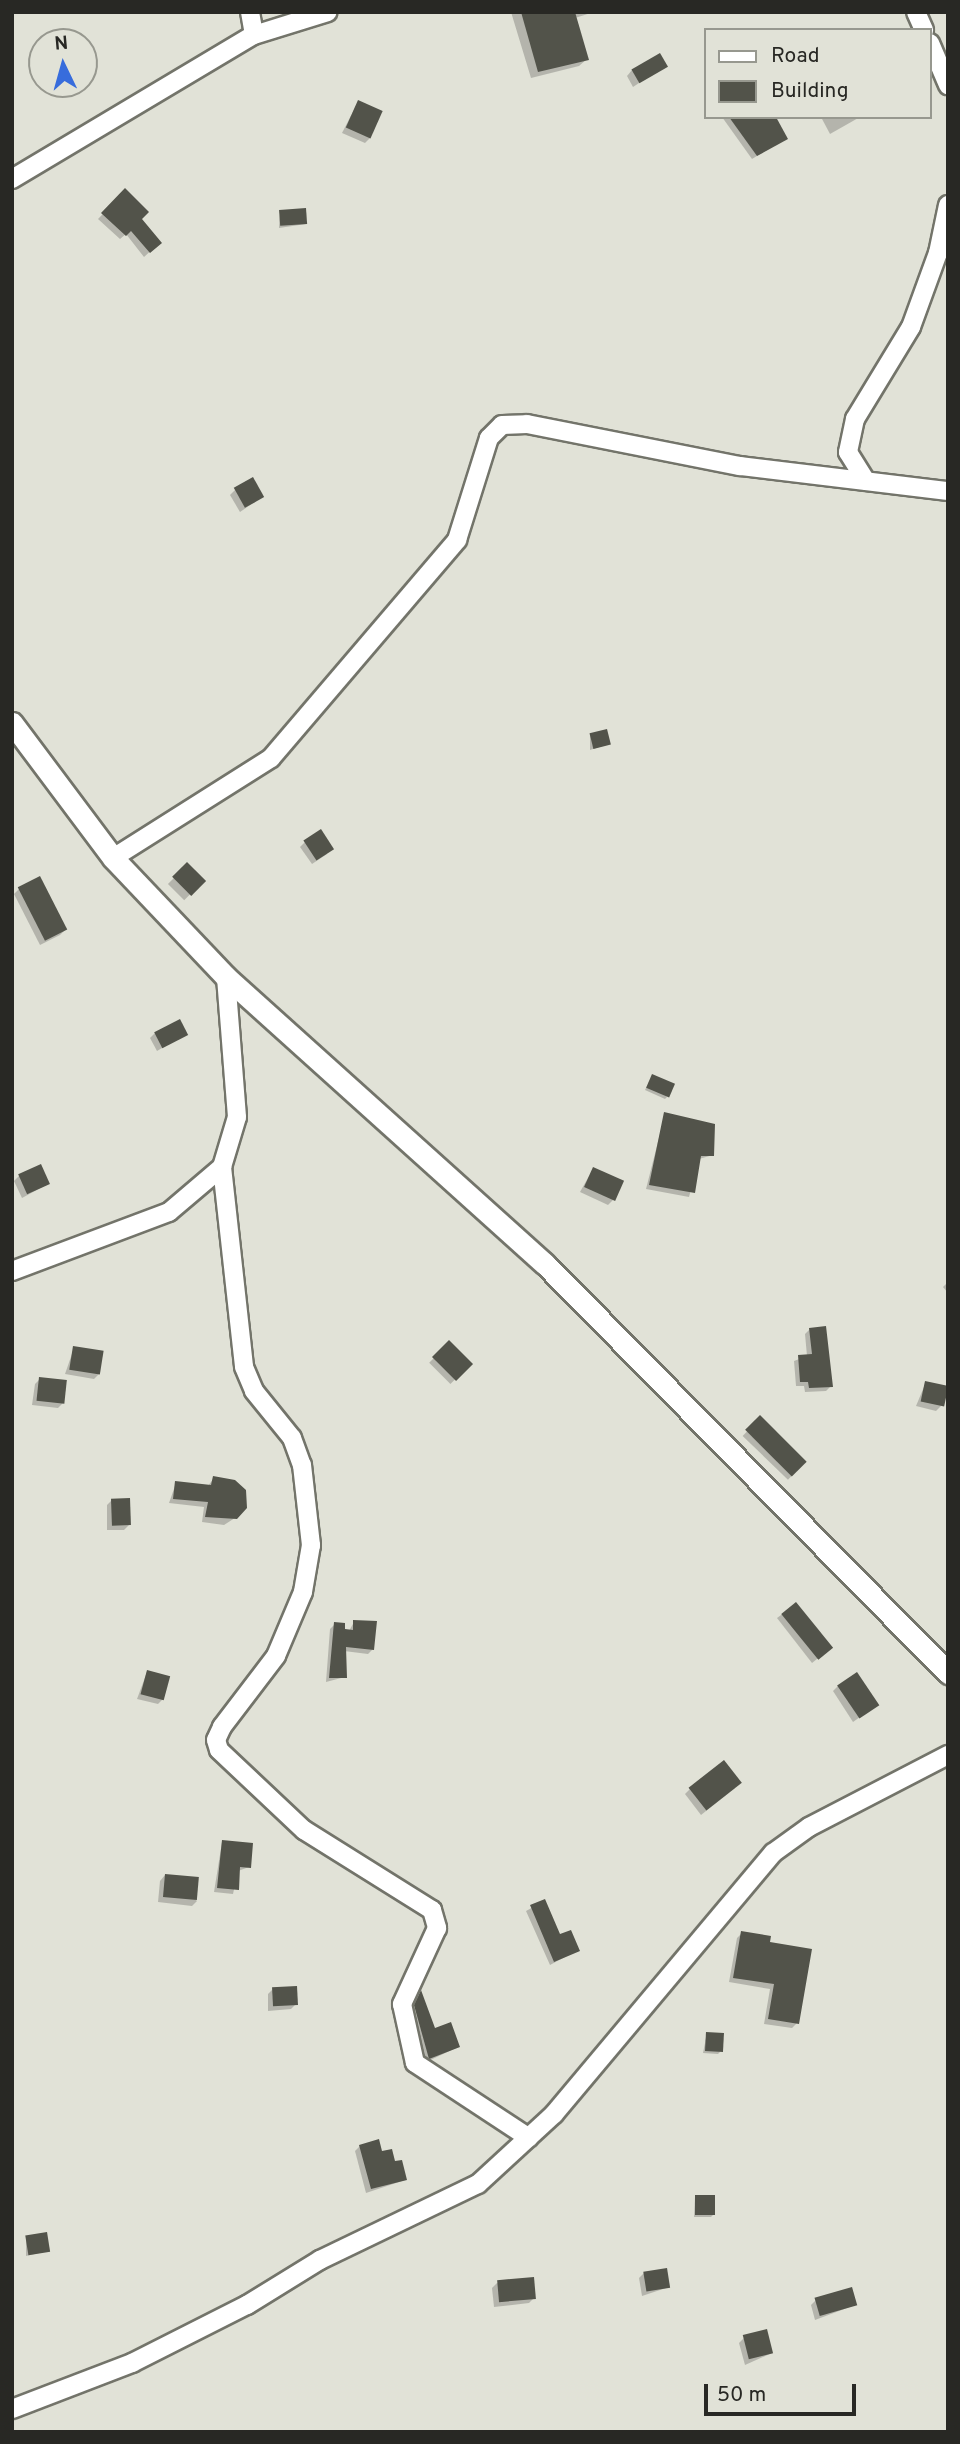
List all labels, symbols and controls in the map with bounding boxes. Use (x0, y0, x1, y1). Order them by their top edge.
north arrow (28, 28, 98, 98)
legend (704, 28, 932, 119)
text: N (53, 32, 69, 57)
text: Road (771, 43, 820, 70)
text: Building (771, 78, 849, 105)
scale bar (708, 2370, 860, 2414)
text: 50 m (717, 2382, 766, 2409)

